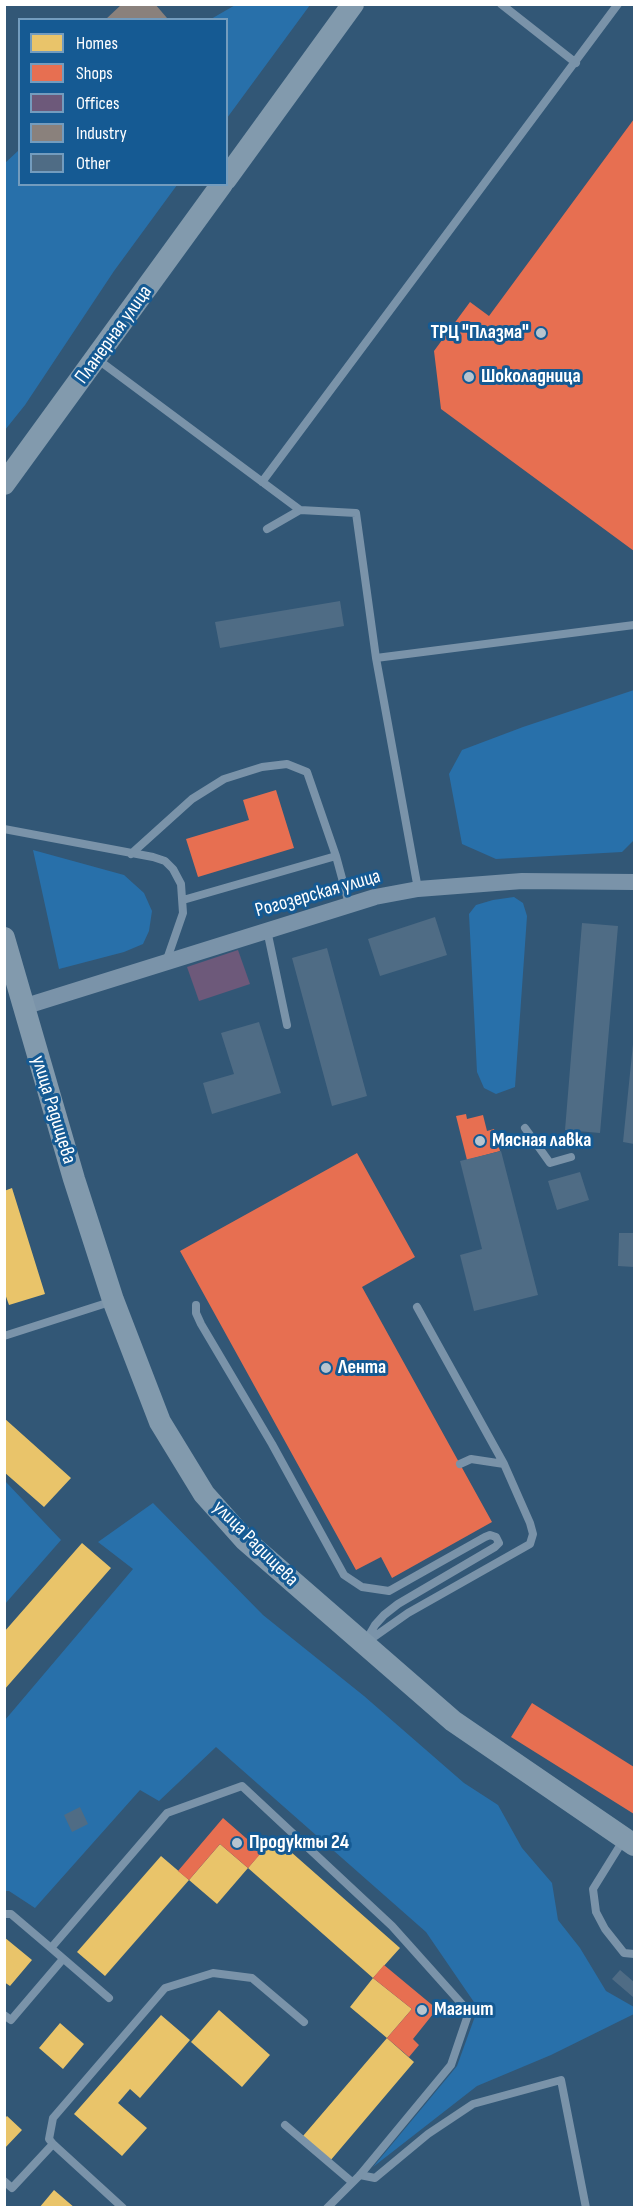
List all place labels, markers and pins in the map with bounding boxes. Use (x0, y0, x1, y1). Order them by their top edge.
place label: ТРЦ "Плазма" (430, 321, 529, 345)
marker: ТРЦ "Плазма" (534, 326, 548, 340)
place label: Шоколадница (481, 365, 581, 389)
marker: Шоколадница (462, 370, 476, 384)
place label: Мясная лавка (492, 1129, 591, 1153)
marker: Мясная лавка (473, 1134, 487, 1148)
place label: Лента (338, 1356, 386, 1380)
marker: Лента (319, 1361, 333, 1375)
place label: Продукты 24 (249, 1831, 349, 1855)
marker: Продукты 24 (230, 1836, 244, 1850)
place label: Магнит (434, 1998, 493, 2022)
marker: Магнит (415, 2003, 429, 2017)

